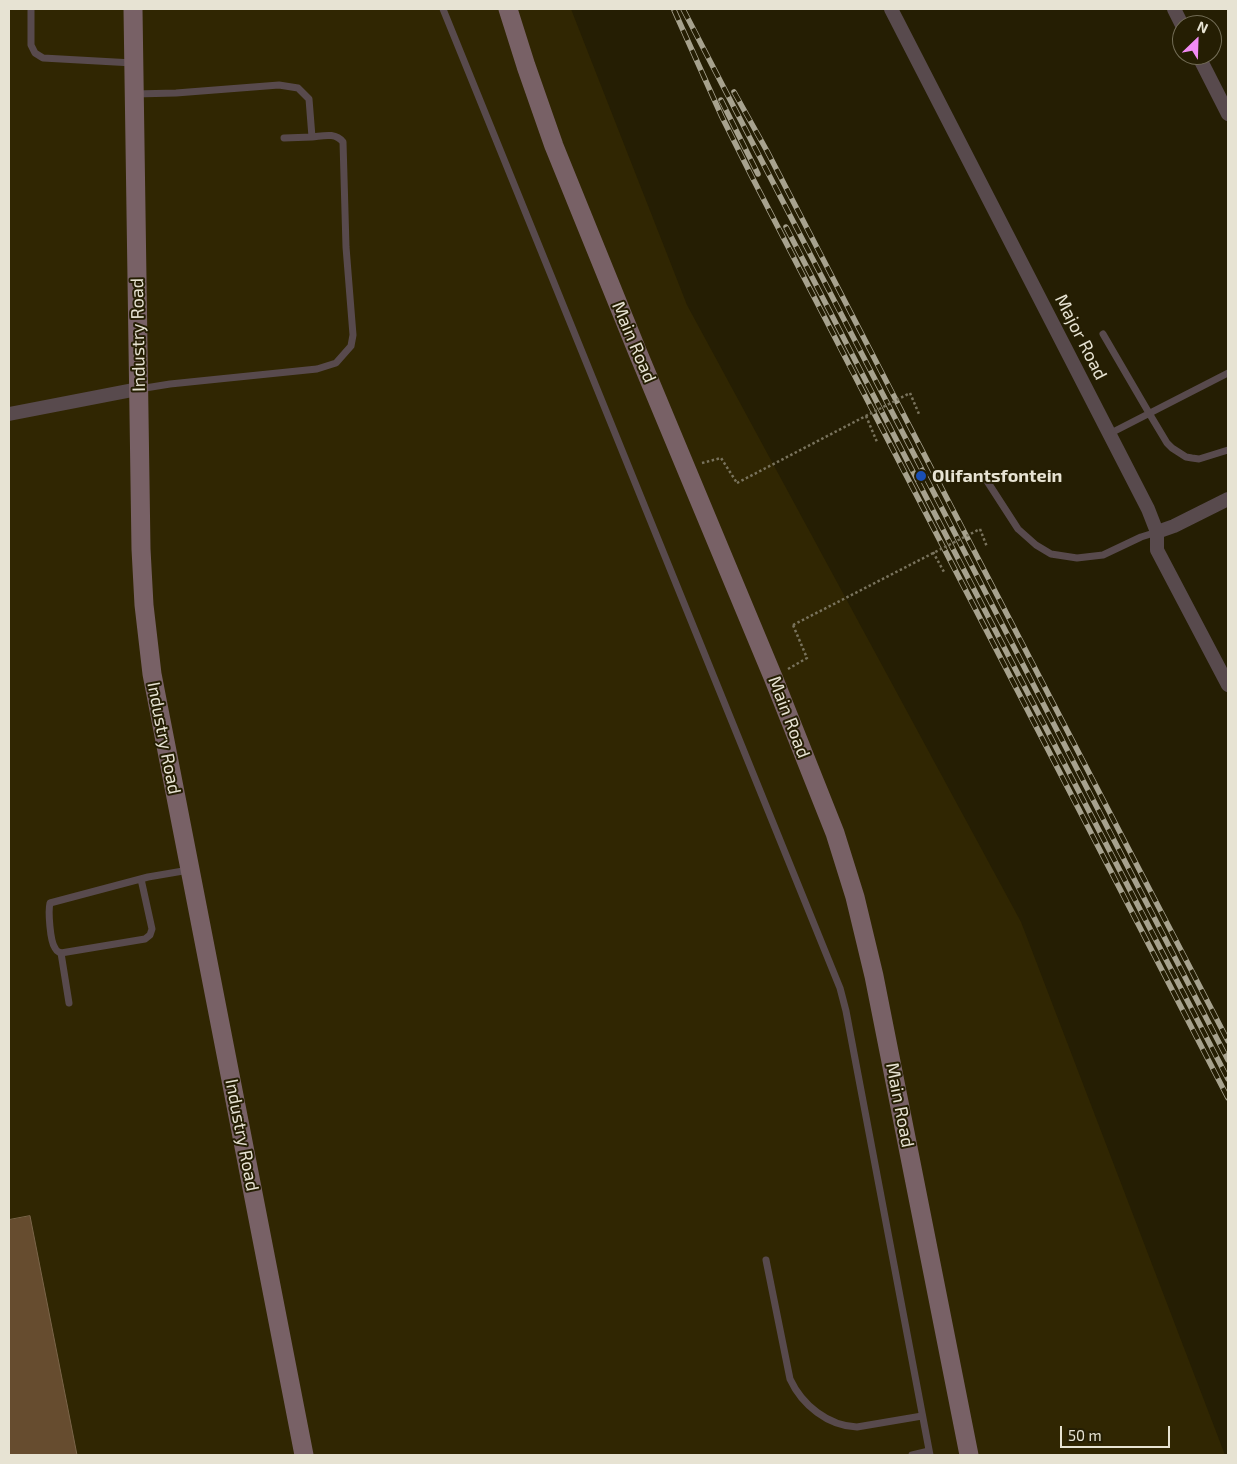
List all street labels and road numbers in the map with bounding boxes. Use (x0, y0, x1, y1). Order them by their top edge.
street label: Industry Road (126, 278, 150, 392)
street label: Major Road (1050, 291, 1112, 383)
street label: Main Road (607, 298, 661, 386)
street label: Main Road (763, 673, 815, 761)
street label: Industry Road (143, 680, 185, 796)
street label: Main Road (881, 1061, 919, 1149)
street label: Industry Road (221, 1077, 263, 1193)

